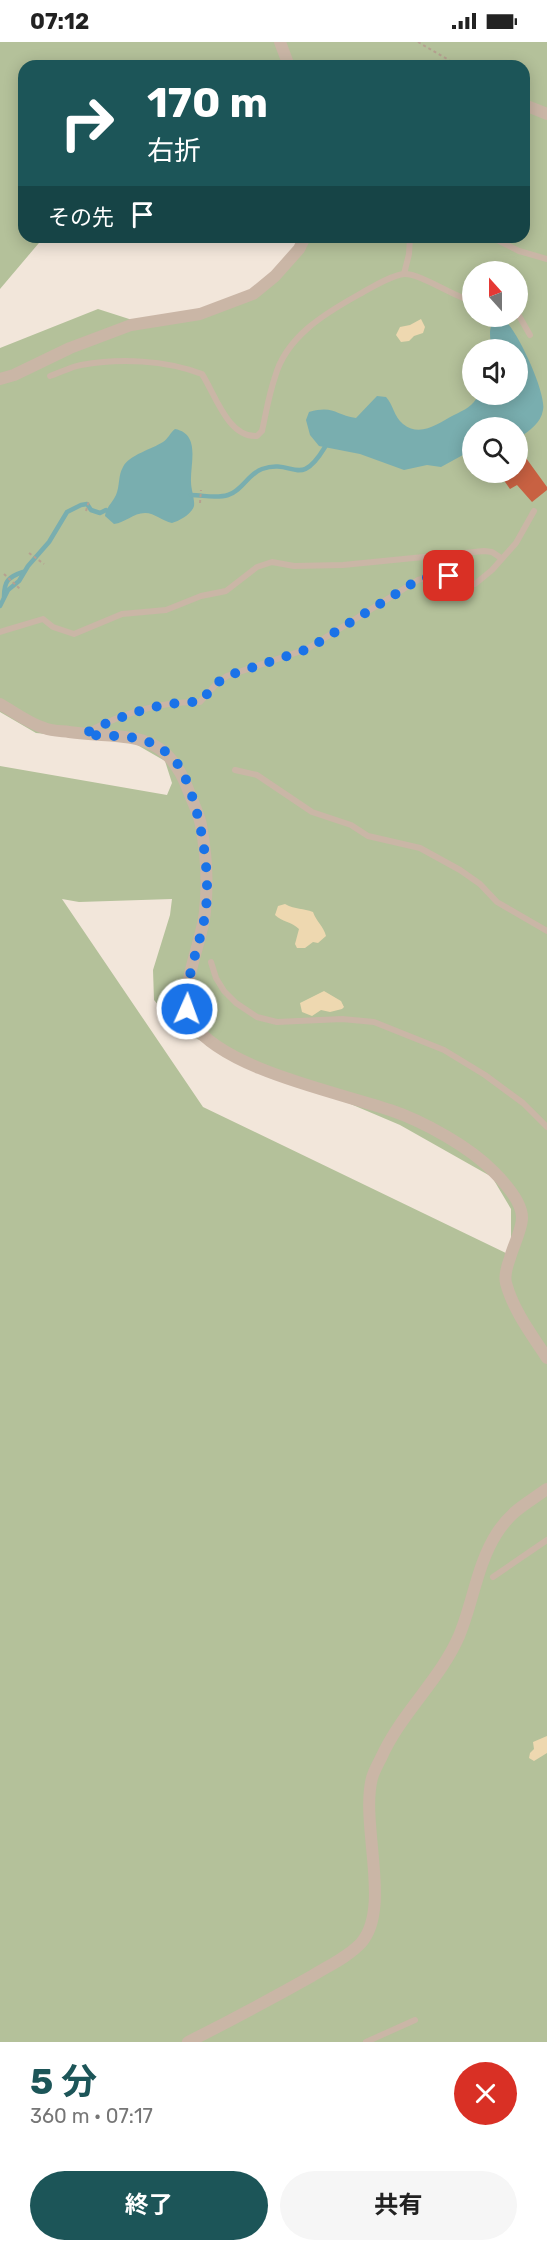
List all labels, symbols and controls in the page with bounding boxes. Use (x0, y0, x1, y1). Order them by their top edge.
text: 07:12 (30, 8, 89, 35)
text: 170 m (147, 78, 268, 128)
icon: right (48, 84, 126, 162)
text: 右折 (147, 135, 201, 167)
icon: arrive (126, 198, 159, 231)
text: その先 (48, 204, 114, 231)
north arrow (462, 261, 528, 327)
map controls (462, 261, 528, 483)
button: sound (462, 339, 528, 405)
button: search (462, 417, 528, 483)
pin (423, 550, 474, 601)
icon: arrive (432, 559, 465, 592)
position arrow (155, 977, 219, 1041)
text: 5 分 (30, 2060, 97, 2103)
button: close (454, 2062, 517, 2125)
text: 360 m · 07:17 (30, 2104, 153, 2128)
button: 終了 (30, 2171, 268, 2240)
button: 共有 (280, 2171, 517, 2240)

